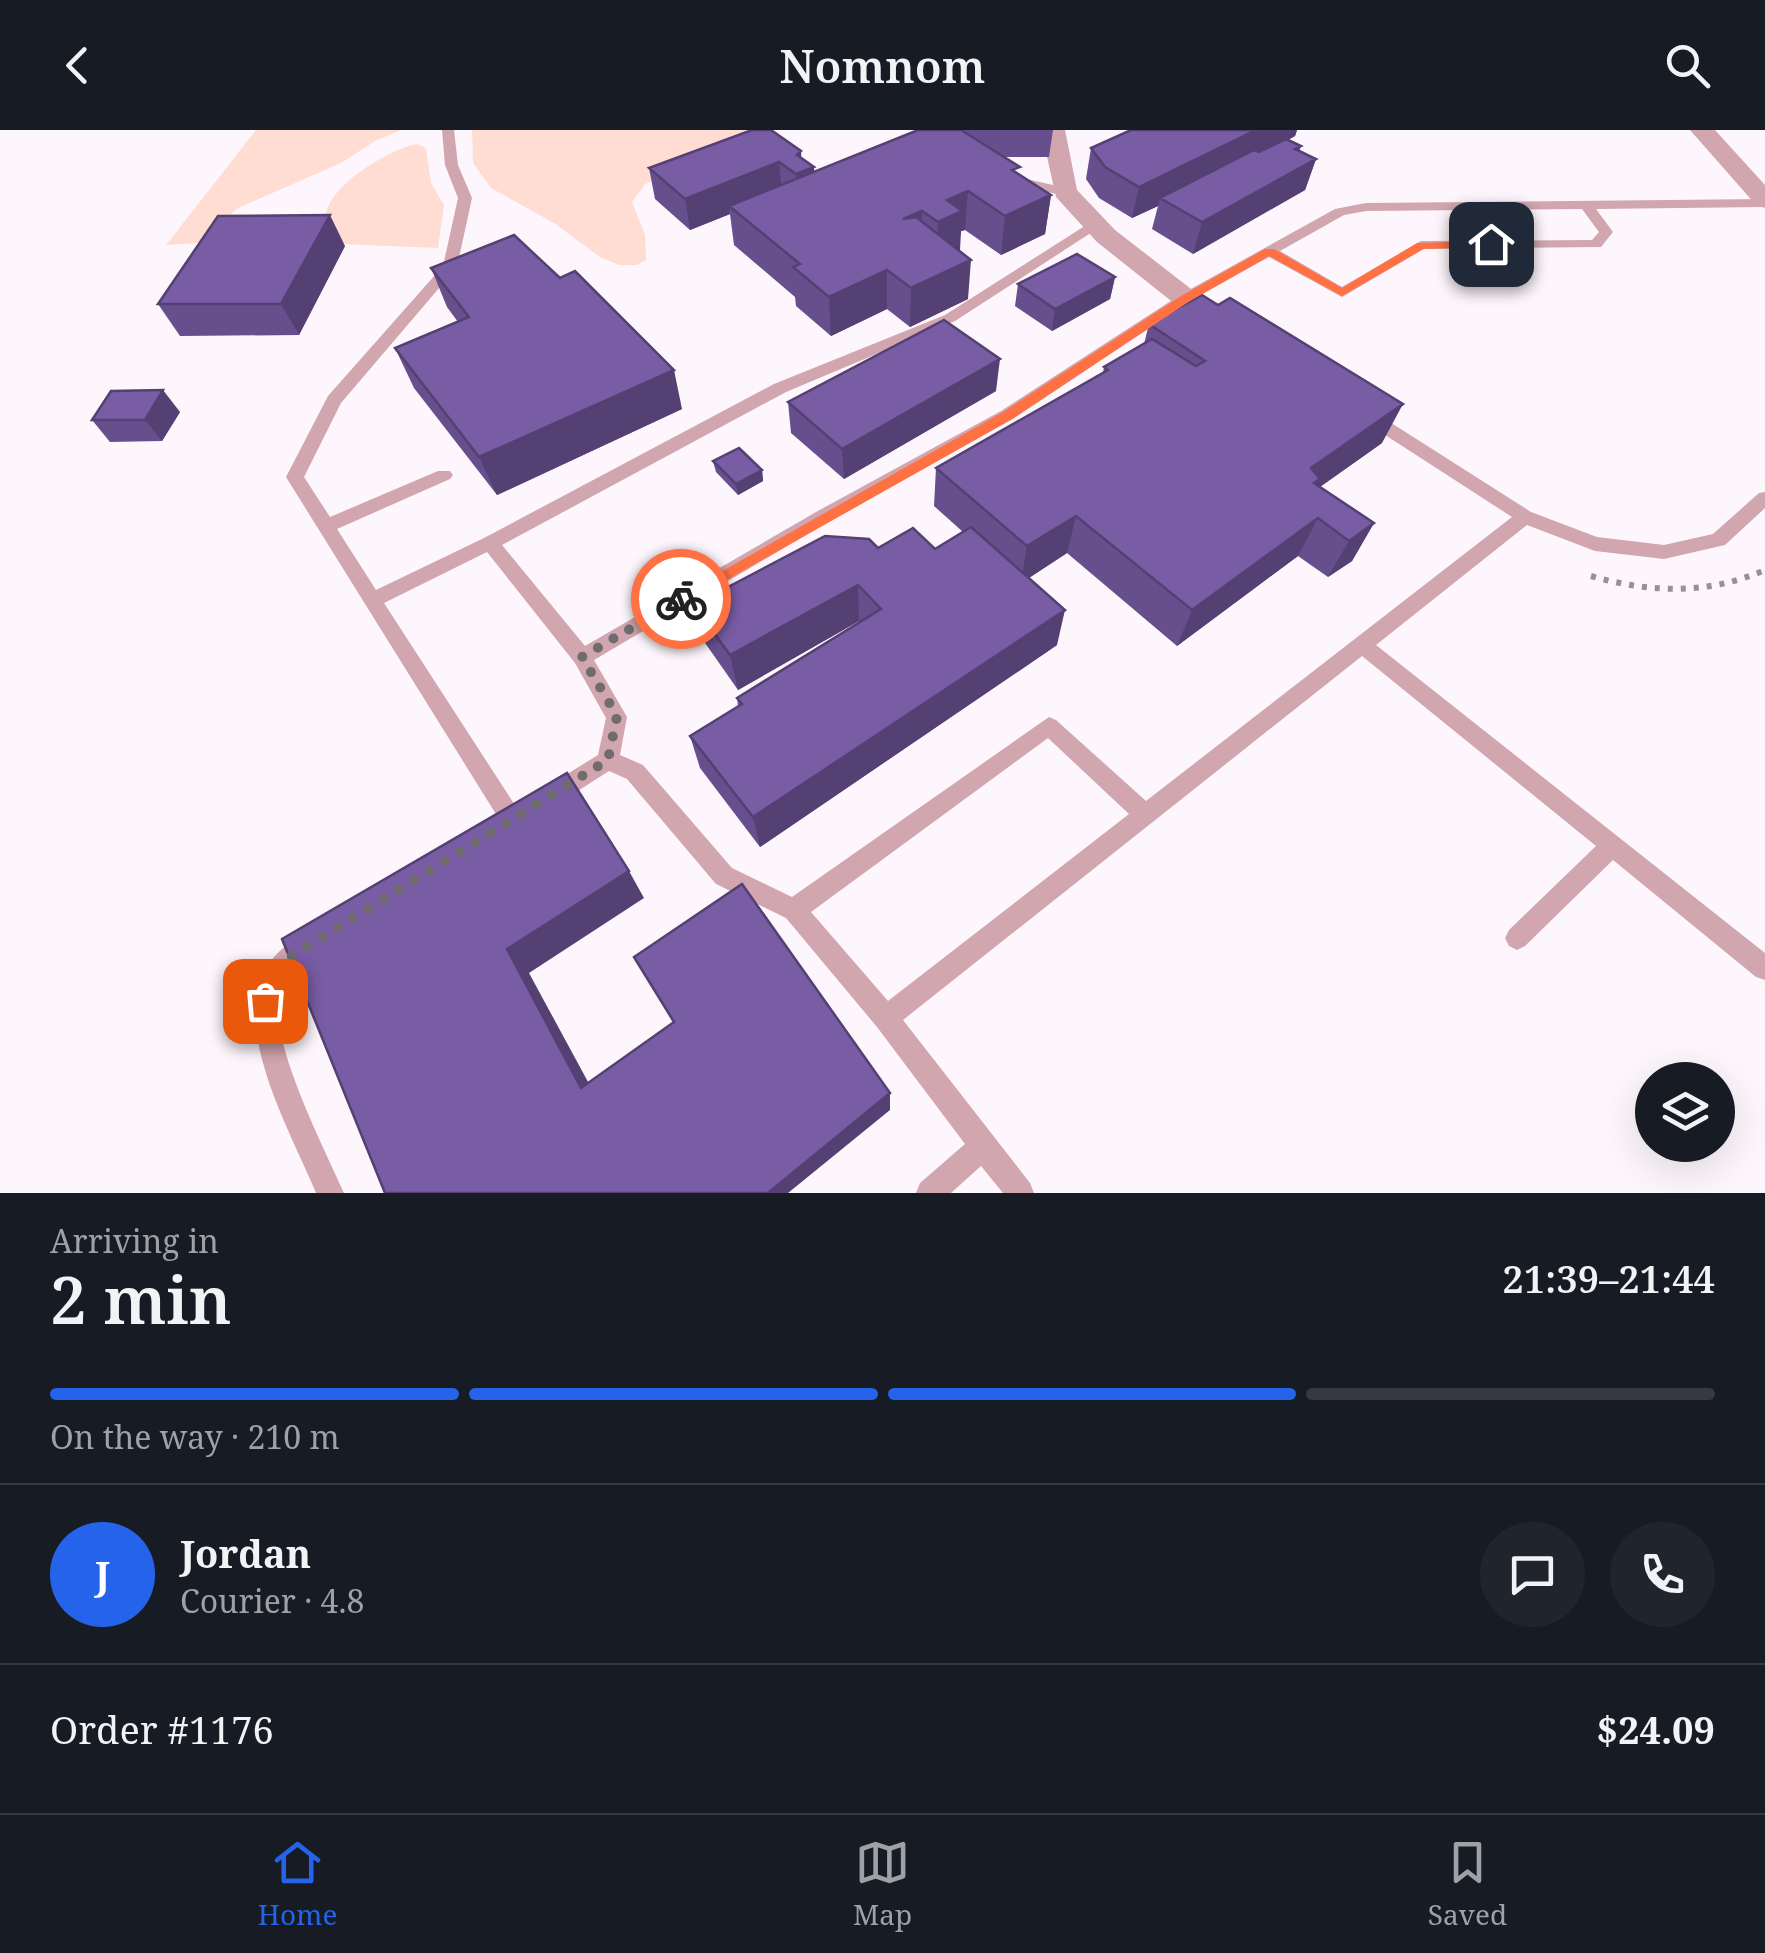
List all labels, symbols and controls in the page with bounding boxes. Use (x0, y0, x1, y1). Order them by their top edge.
text: Nomnom (779, 35, 986, 96)
icon: back (50, 38, 105, 93)
icon: search (1660, 38, 1715, 93)
pin (1449, 202, 1534, 287)
icon: home (1464, 217, 1519, 272)
courier (631, 549, 731, 649)
icon: bike (654, 572, 709, 627)
pin (223, 959, 308, 1044)
icon: bag (238, 974, 293, 1029)
map controls (1635, 1062, 1735, 1162)
button: layers (1635, 1062, 1735, 1162)
text: Arriving in (50, 1219, 219, 1262)
text: 21:39–21:44 (1502, 1252, 1715, 1304)
text: 2 min (50, 1255, 232, 1343)
text: On the way · 210 m (50, 1415, 340, 1458)
button: chat (1480, 1522, 1585, 1627)
button: phone (1610, 1522, 1715, 1627)
text: Jordan (180, 1527, 311, 1579)
text: J (95, 1548, 110, 1600)
text: Courier · 4.8 (180, 1579, 364, 1622)
text: Order #1176 (50, 1703, 274, 1755)
text: $24.09 (1596, 1703, 1715, 1755)
tab: Home (258, 1835, 338, 1933)
tab: Map (853, 1835, 912, 1933)
tab: Saved (1428, 1835, 1507, 1933)

